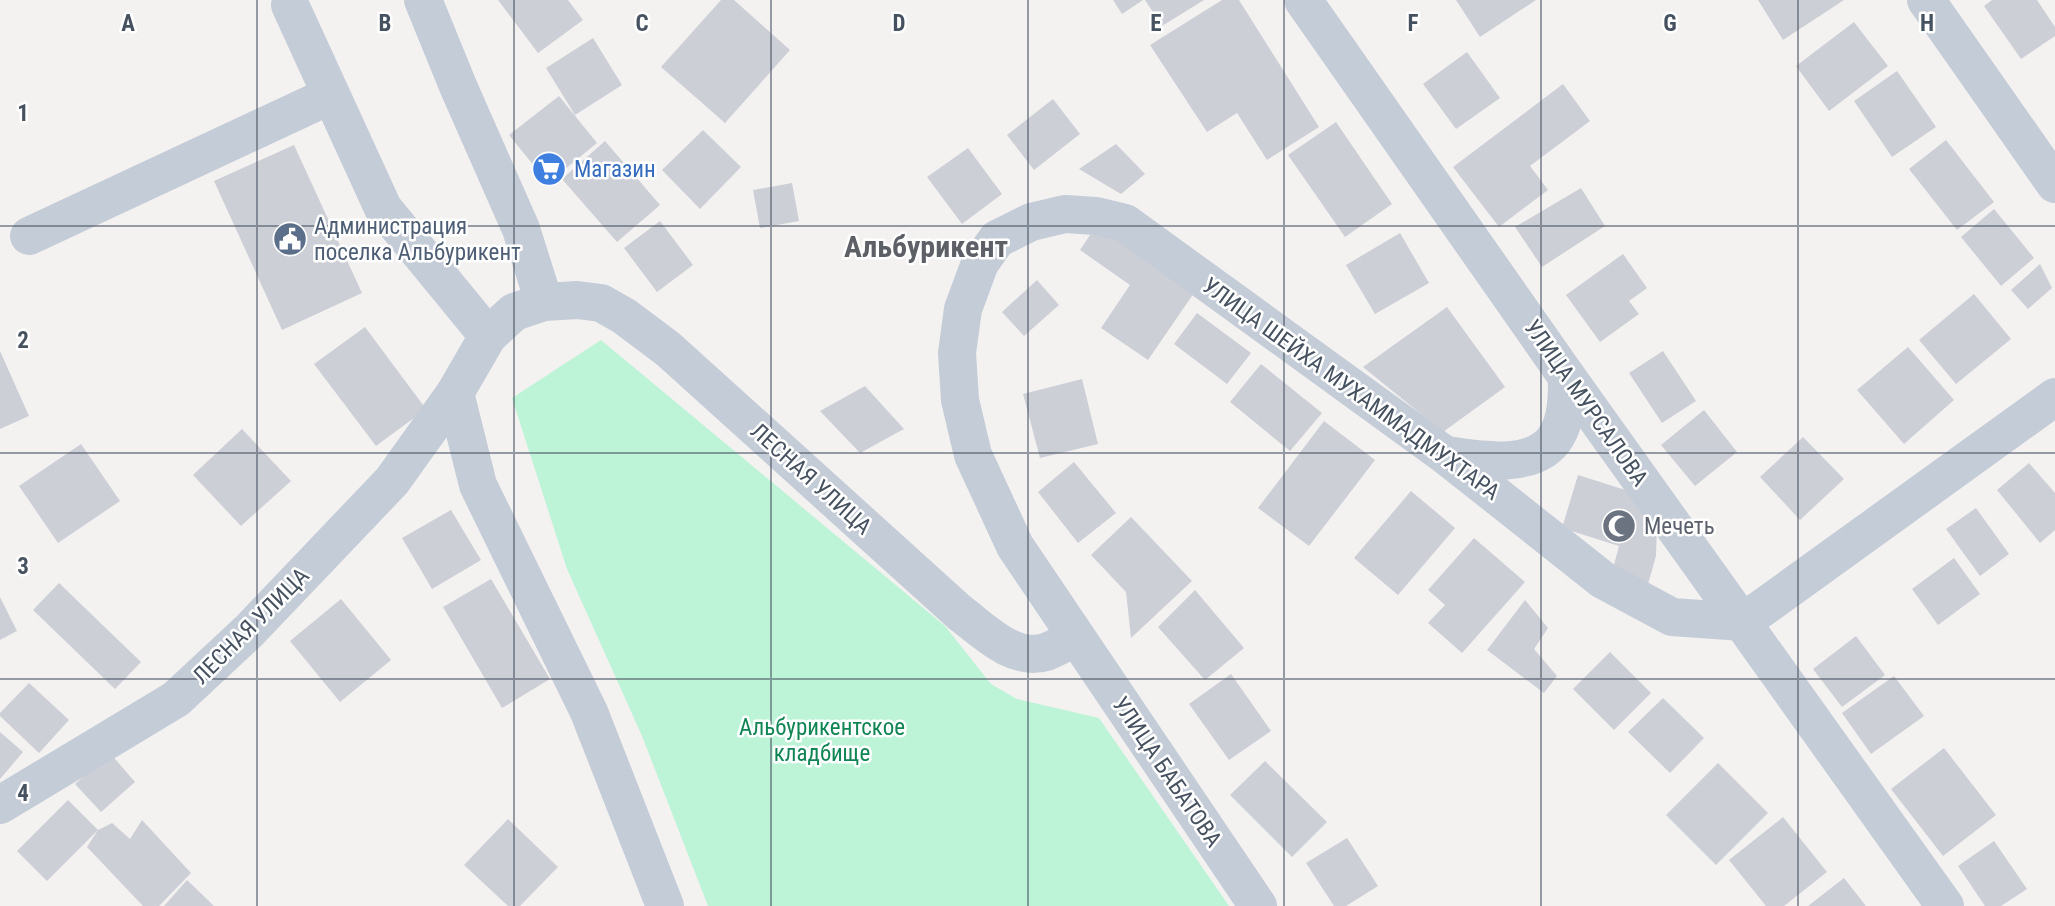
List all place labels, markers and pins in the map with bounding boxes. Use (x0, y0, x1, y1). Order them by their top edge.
supermarket icon: Магазин (530, 150, 568, 188)
place label: Магазин (574, 156, 656, 183)
place label: Администрация поселка Альбурикент (314, 213, 521, 266)
public building icon: Администрация поселка Альбурикент (271, 220, 309, 258)
mosque icon: Мечеть (1600, 507, 1638, 545)
place label: Мечеть (1644, 513, 1715, 540)

